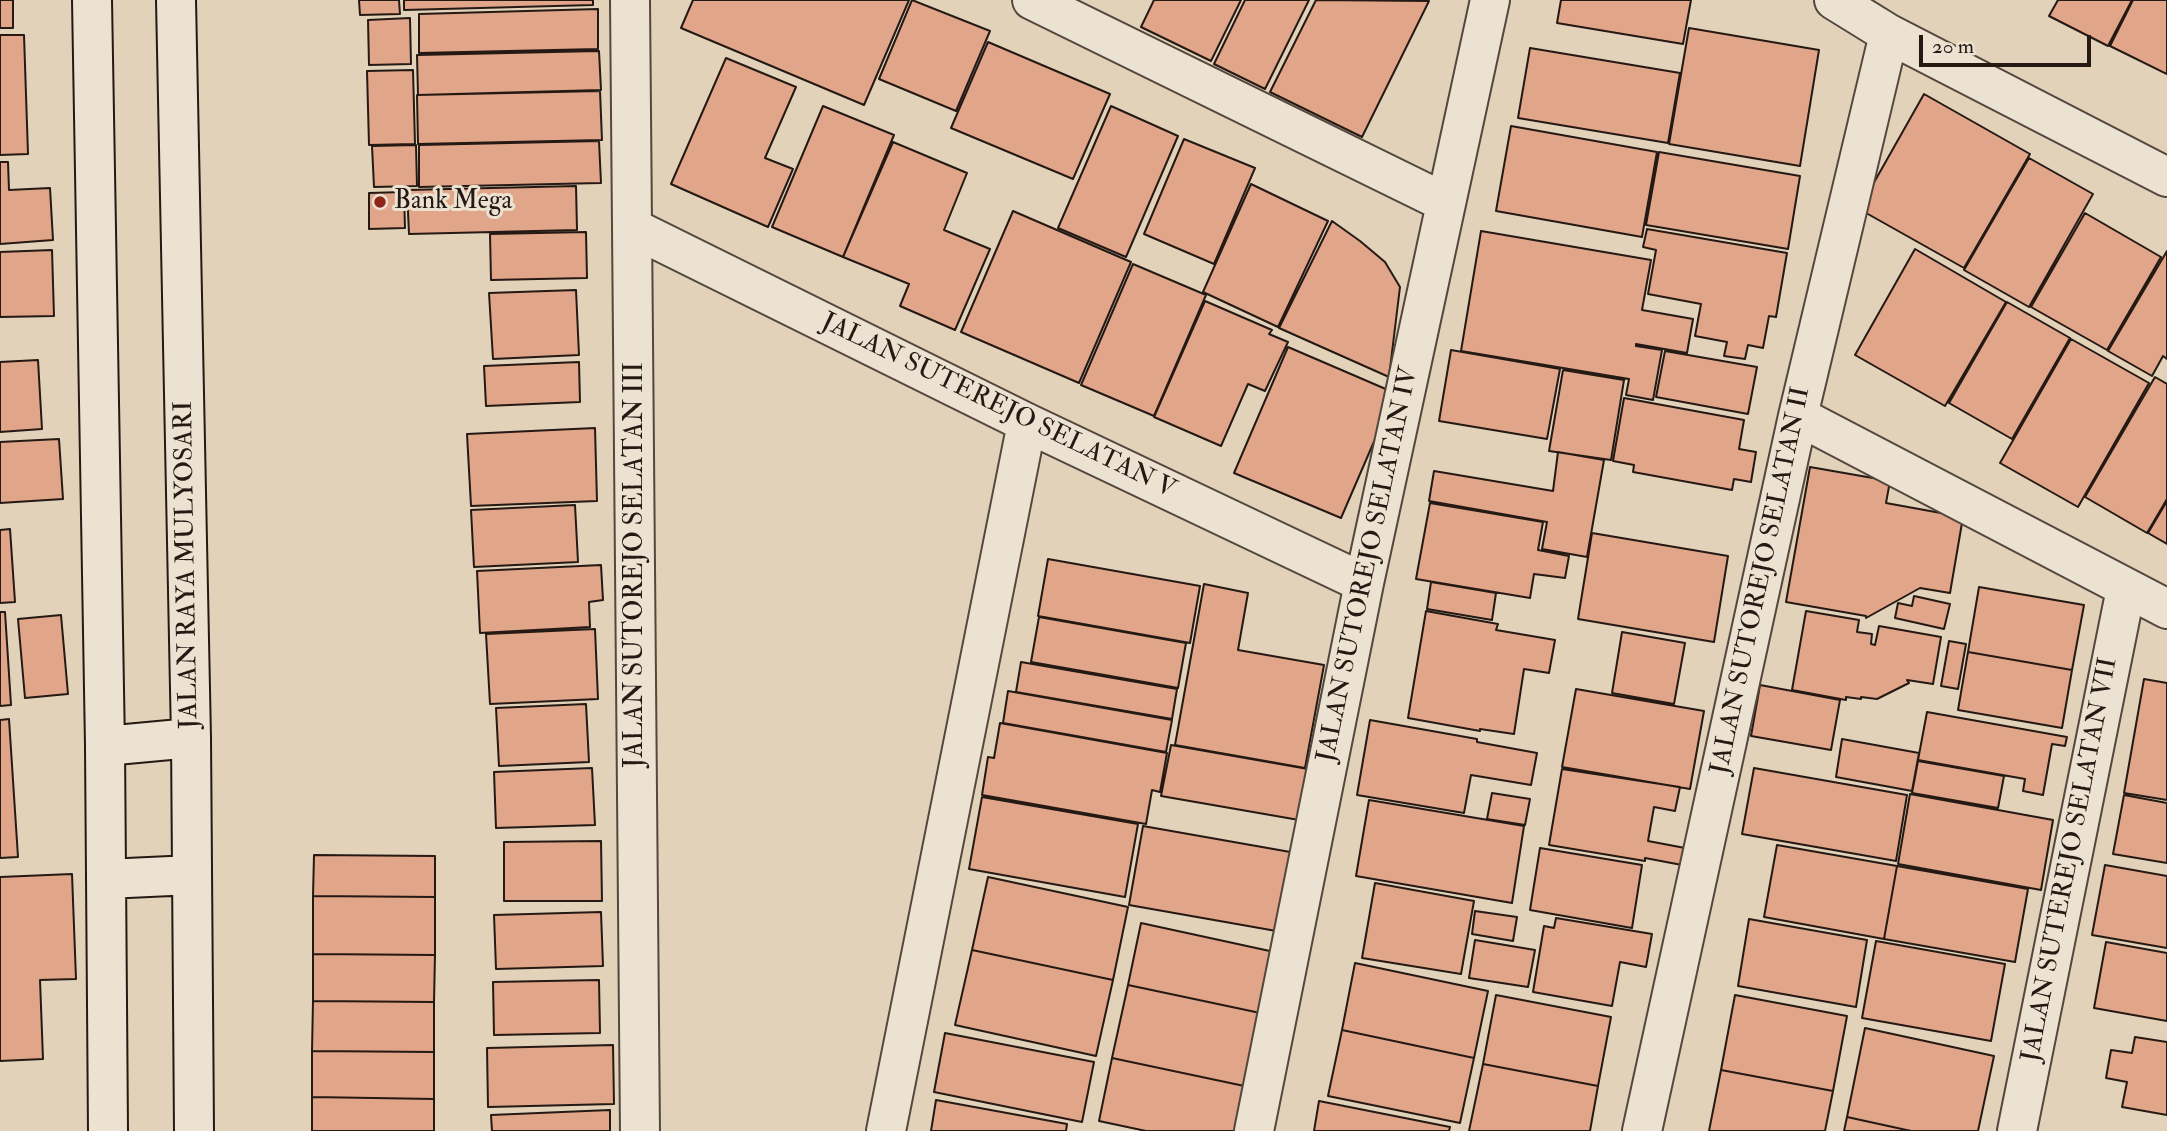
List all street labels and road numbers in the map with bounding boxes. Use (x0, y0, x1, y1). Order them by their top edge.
street label: JALAN SUTEREJO SELATAN V (816, 307, 1180, 507)
street label: JALAN SUTOREJO SELATAN III (620, 362, 652, 768)
street label: JALAN SUTOREJO SELATAN IV (1312, 365, 1426, 765)
street label: JALAN SUTOREJO SELATAN II (1706, 384, 1818, 778)
street label: JALAN RAYA MULYOSARI (170, 401, 206, 729)
street label: JALAN SUTEREJO SELATAN VII (2016, 655, 2126, 1065)

